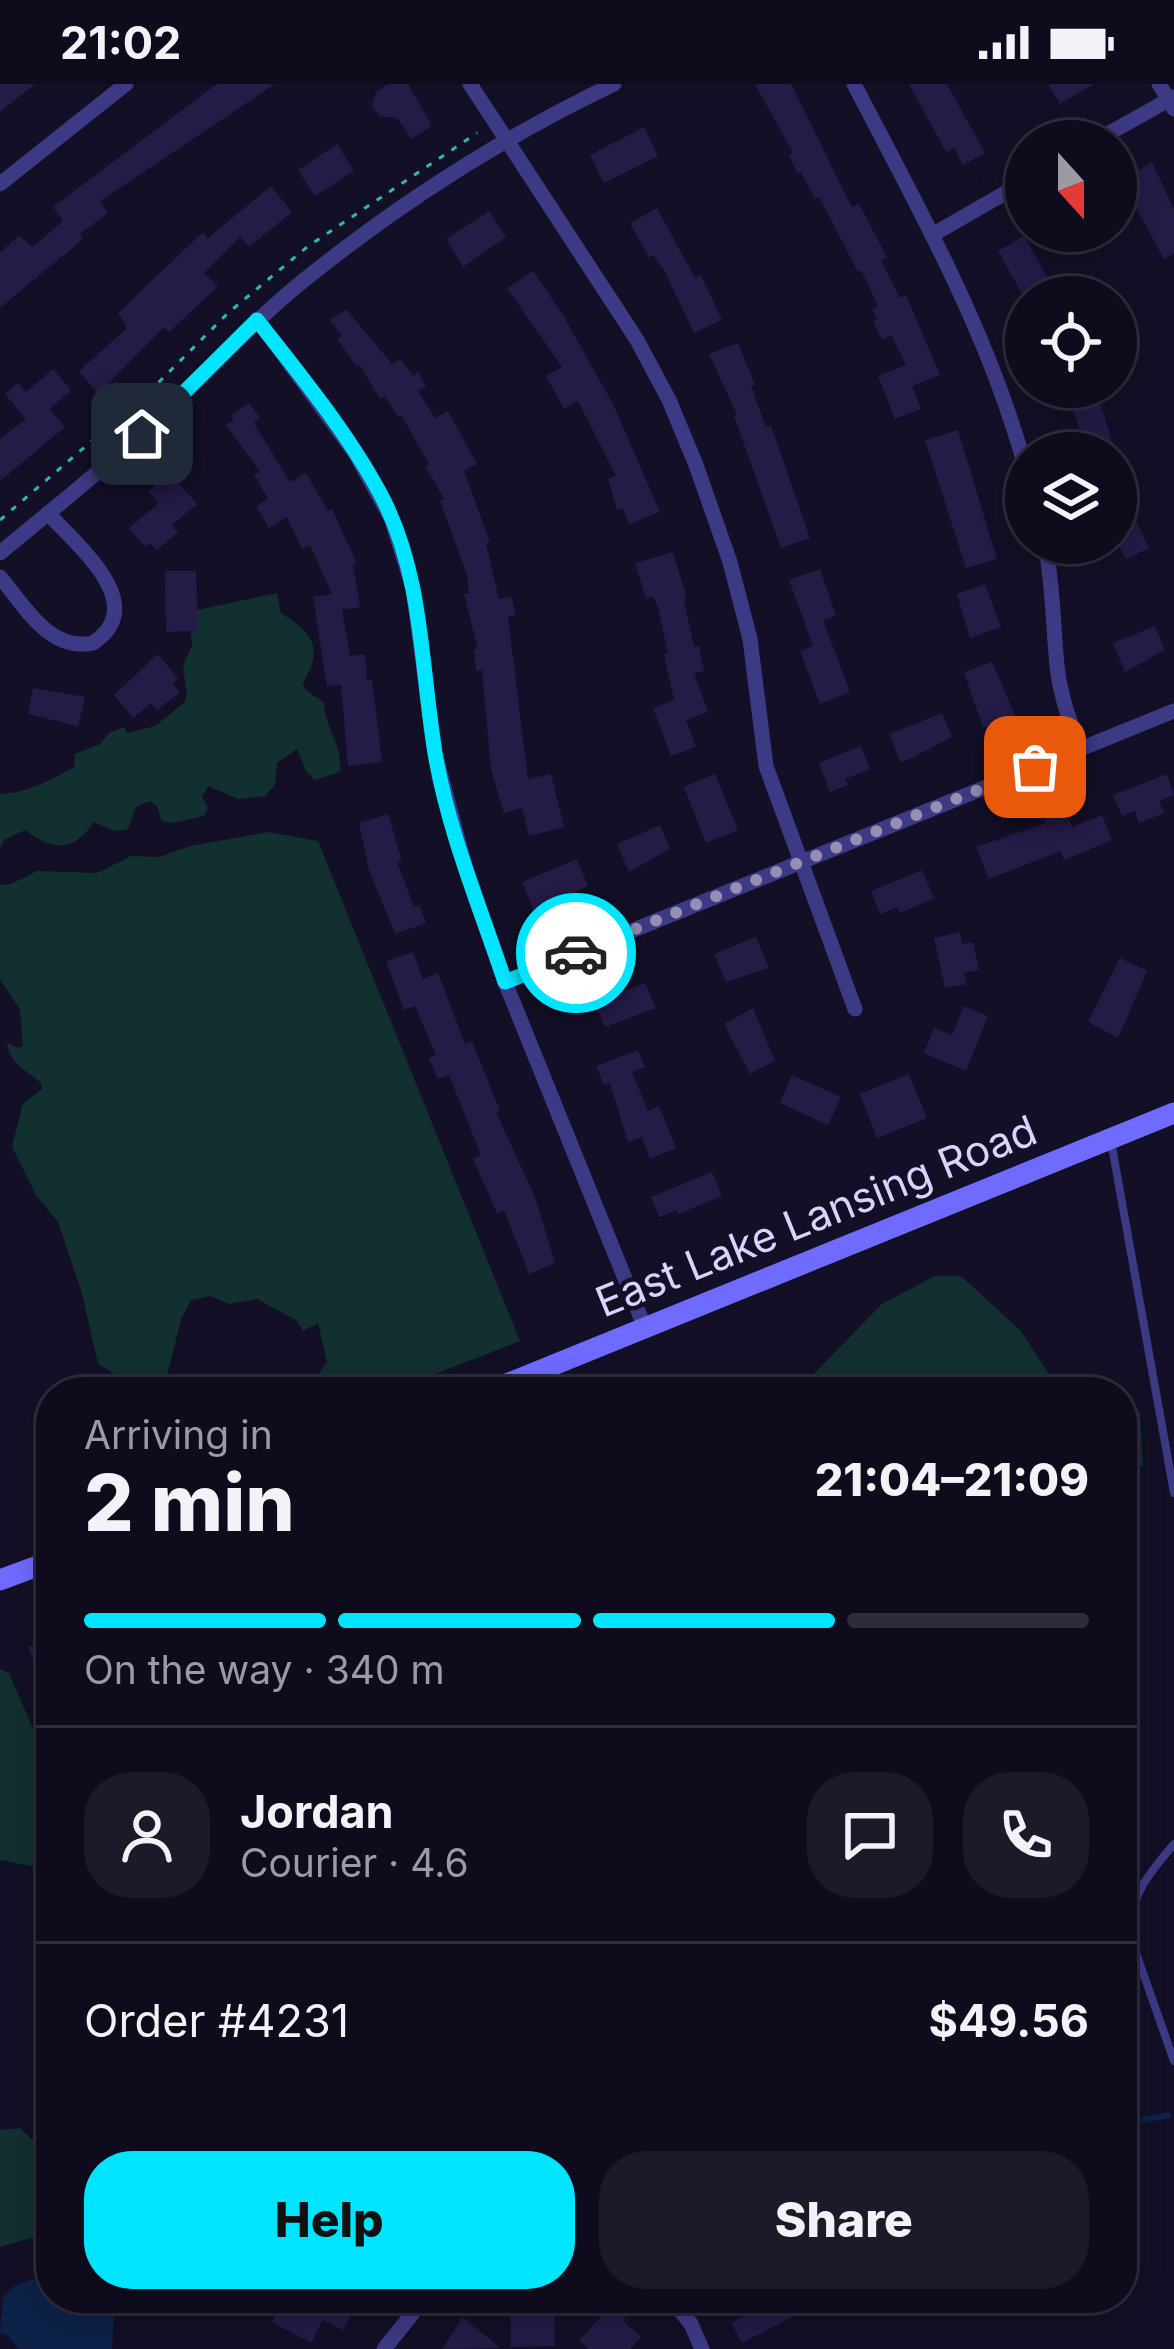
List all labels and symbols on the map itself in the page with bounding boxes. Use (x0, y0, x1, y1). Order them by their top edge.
north arrow (1005, 120, 1137, 252)
pin (91, 383, 193, 485)
pin (984, 716, 1086, 818)
courier (516, 893, 636, 1013)
street label: East Lake Lansing Road (588, 1104, 1043, 1327)

